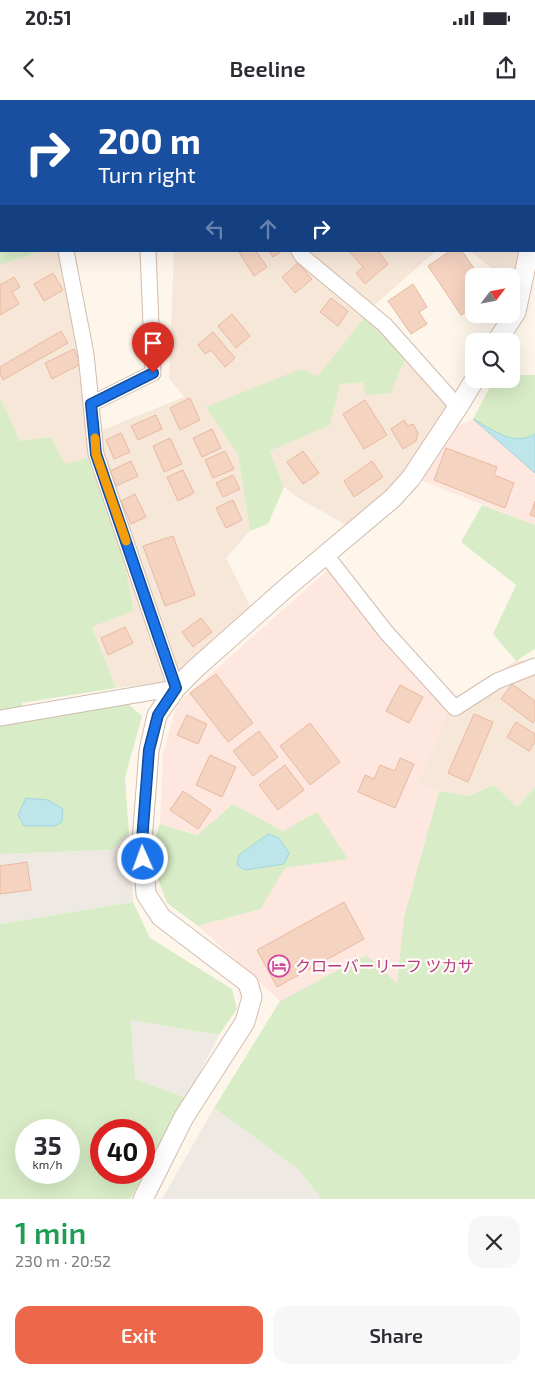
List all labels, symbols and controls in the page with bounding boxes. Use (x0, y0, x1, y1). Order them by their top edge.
text: 20:51 (25, 6, 72, 29)
icon: back (15, 54, 43, 82)
icon: share (492, 54, 520, 82)
text: Beeline (229, 55, 306, 81)
text: 200 m (98, 119, 201, 161)
icon: right (15, 120, 80, 185)
text: Turn right (98, 161, 196, 187)
icon: left (201, 215, 229, 243)
icon: ahead (254, 215, 282, 243)
icon: right (307, 215, 335, 243)
north arrow (465, 268, 520, 322)
map controls (465, 268, 520, 388)
pin (132, 322, 174, 373)
icon: arrive (139, 329, 167, 357)
button: search (465, 333, 520, 388)
position arrow (116, 832, 168, 884)
hotel icon: クローバーリーフ ツカサ (267, 954, 291, 978)
place label: クローバーリーフ ツカサ (295, 956, 473, 975)
speed limit sign: 40 (90, 1119, 155, 1184)
text: 35 (34, 1130, 61, 1160)
text: km/h (33, 1157, 62, 1171)
text: 1 min (15, 1214, 86, 1250)
button: close (468, 1216, 520, 1268)
text: 230 m · 20:52 (15, 1251, 111, 1270)
button: Exit (15, 1306, 263, 1364)
button: Share (273, 1306, 520, 1364)

